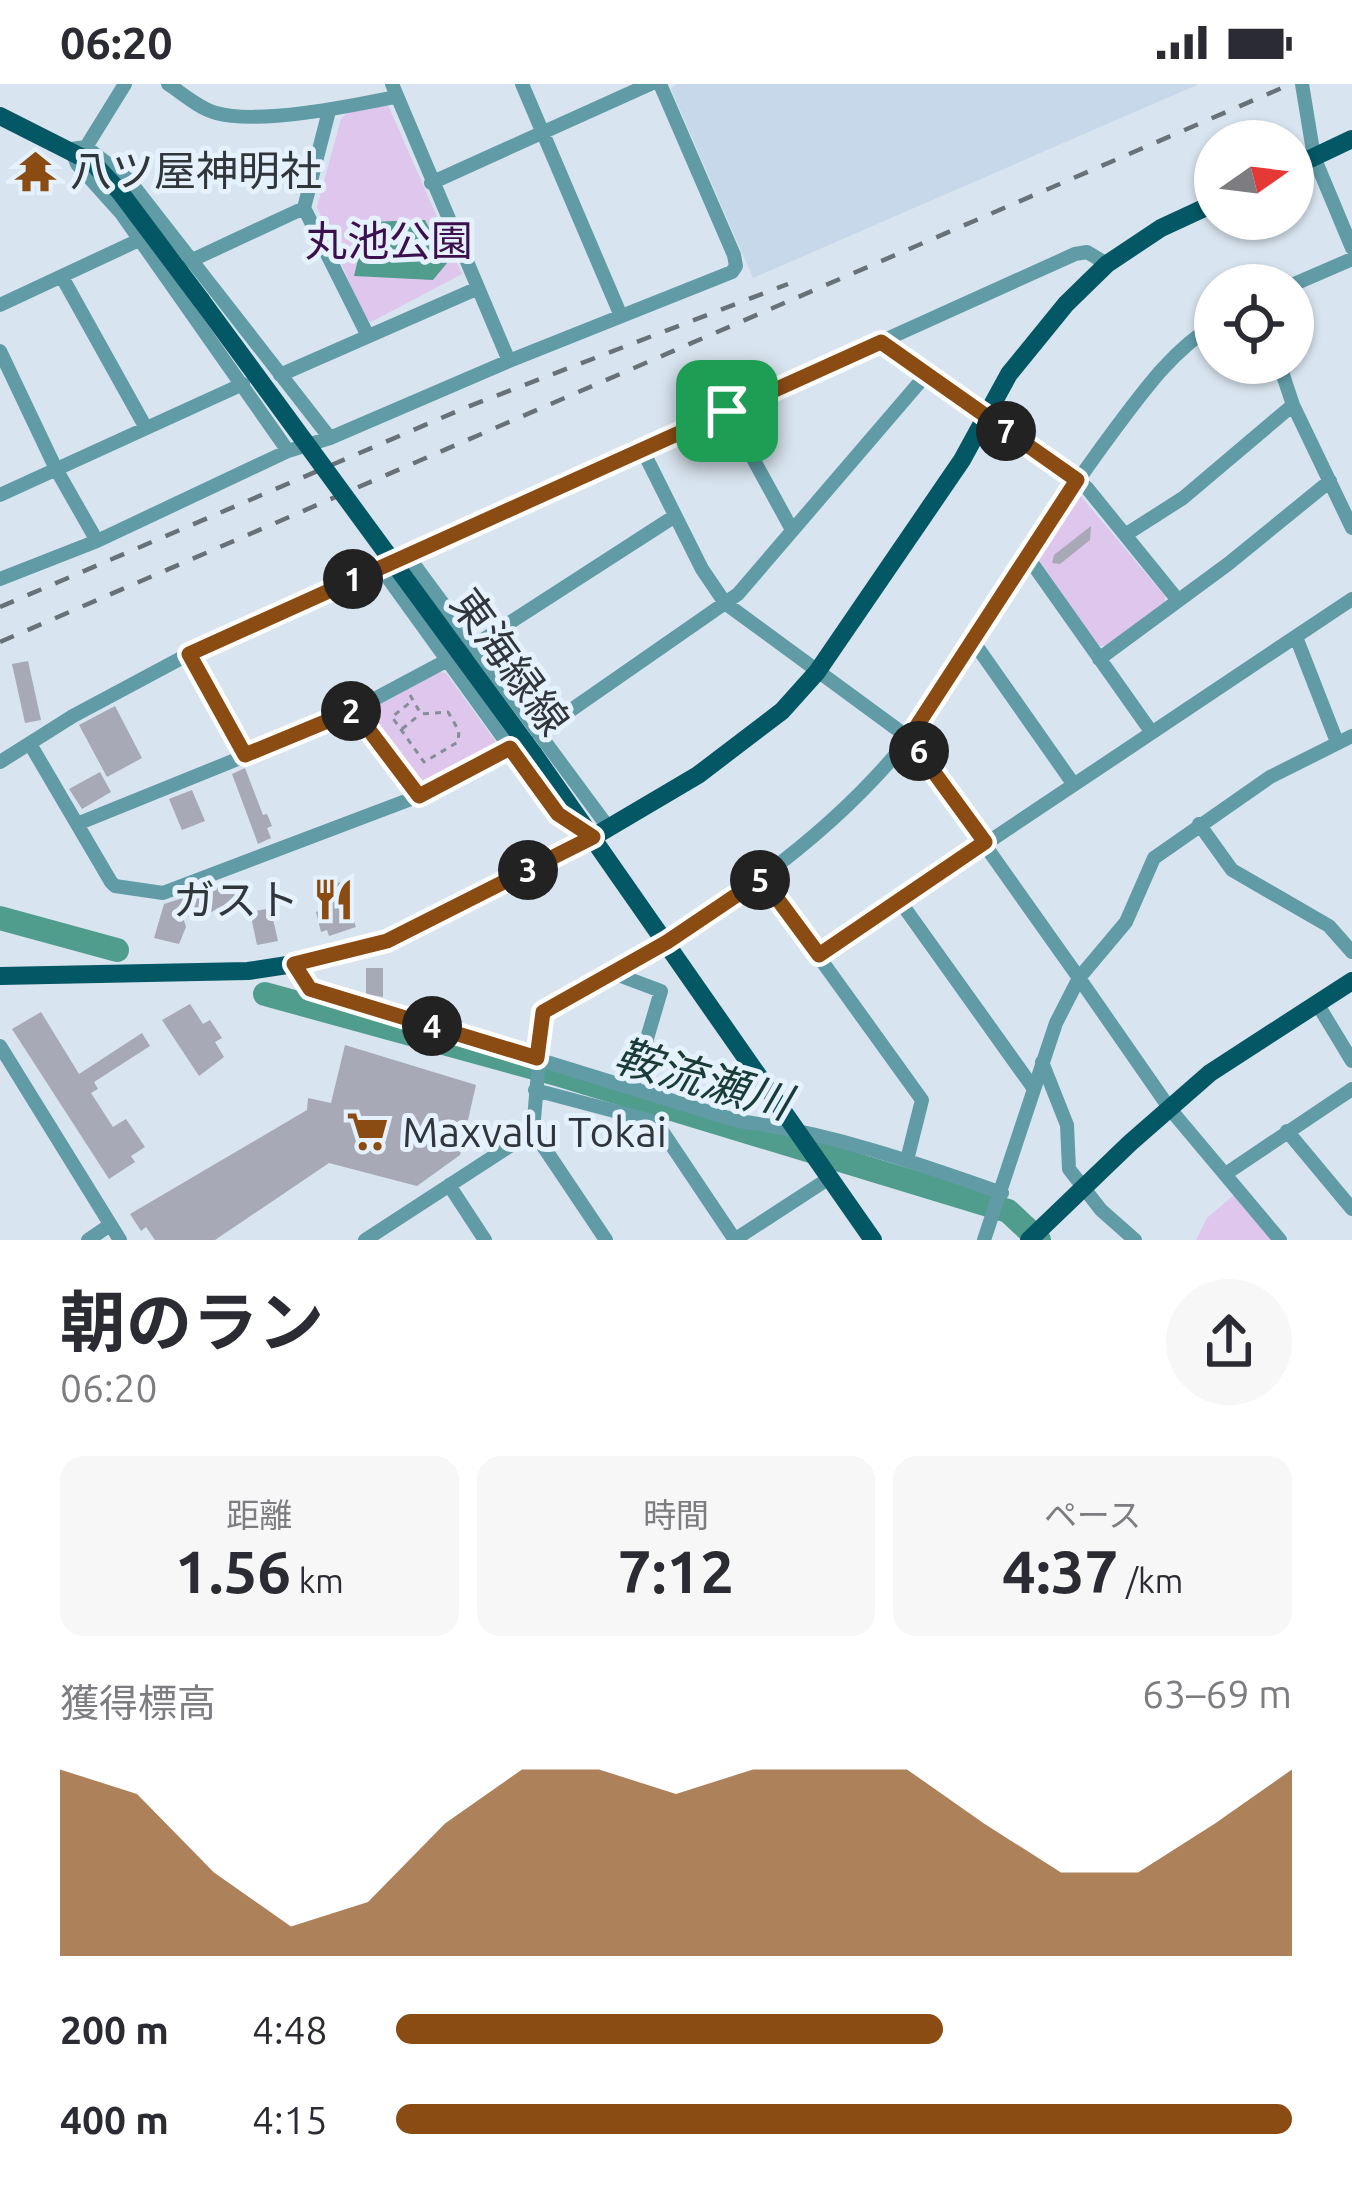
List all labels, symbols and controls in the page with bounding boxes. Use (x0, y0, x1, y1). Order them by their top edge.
text: 06:20 (60, 17, 173, 68)
north arrow (1194, 120, 1314, 240)
map controls (1194, 120, 1314, 384)
place label: 八ツ屋神明社 (70, 147, 322, 194)
temple icon: 八ツ屋神明社 (13, 148, 59, 194)
park label: 丸池公園 (305, 217, 473, 264)
button: locate (1194, 264, 1314, 384)
pin (676, 360, 778, 462)
icon: arrive (694, 378, 760, 444)
pin: 7 (976, 401, 1036, 461)
text: 7 (997, 412, 1015, 449)
pin: 1 (323, 549, 383, 609)
text: 1 (344, 560, 362, 597)
street label: 東海緑線 (442, 580, 579, 743)
pin: 2 (321, 681, 381, 741)
text: 2 (342, 692, 360, 729)
pin: 6 (889, 721, 949, 781)
text: 6 (910, 732, 928, 769)
pin: 3 (498, 840, 558, 900)
pin: 5 (730, 850, 790, 910)
text: 3 (519, 851, 537, 888)
text: 5 (751, 861, 769, 898)
place label: ガスト (173, 876, 299, 923)
restaurant icon: ガスト (310, 877, 356, 923)
pin: 4 (402, 996, 462, 1056)
text: 4 (423, 1007, 441, 1044)
water label: 鞍流瀬川 (610, 1029, 801, 1129)
place label: Maxvalu Tokai (402, 1108, 667, 1155)
supermarket icon: Maxvalu Tokai (345, 1109, 391, 1155)
button: share (1166, 1279, 1292, 1405)
text: 朝のラン (60, 1284, 324, 1358)
text: 06:20 (60, 1366, 158, 1409)
text: 距離 (226, 1496, 292, 1533)
text: 時間 (643, 1496, 709, 1533)
text: ペース (1044, 1496, 1141, 1533)
text: 1.56 (175, 1537, 291, 1604)
text: 7:12 (618, 1537, 734, 1604)
text: 4:37 (1002, 1537, 1118, 1604)
text: km (291, 1562, 344, 1599)
text: /km (1118, 1562, 1183, 1599)
text: 63–69 m (1142, 1672, 1292, 1715)
text: 獲得標高 (60, 1681, 216, 1724)
text: 200 m (60, 2008, 169, 2051)
text: 4:48 (252, 2008, 328, 2051)
text: 400 m (60, 2098, 169, 2141)
text: 4:15 (252, 2098, 328, 2141)

